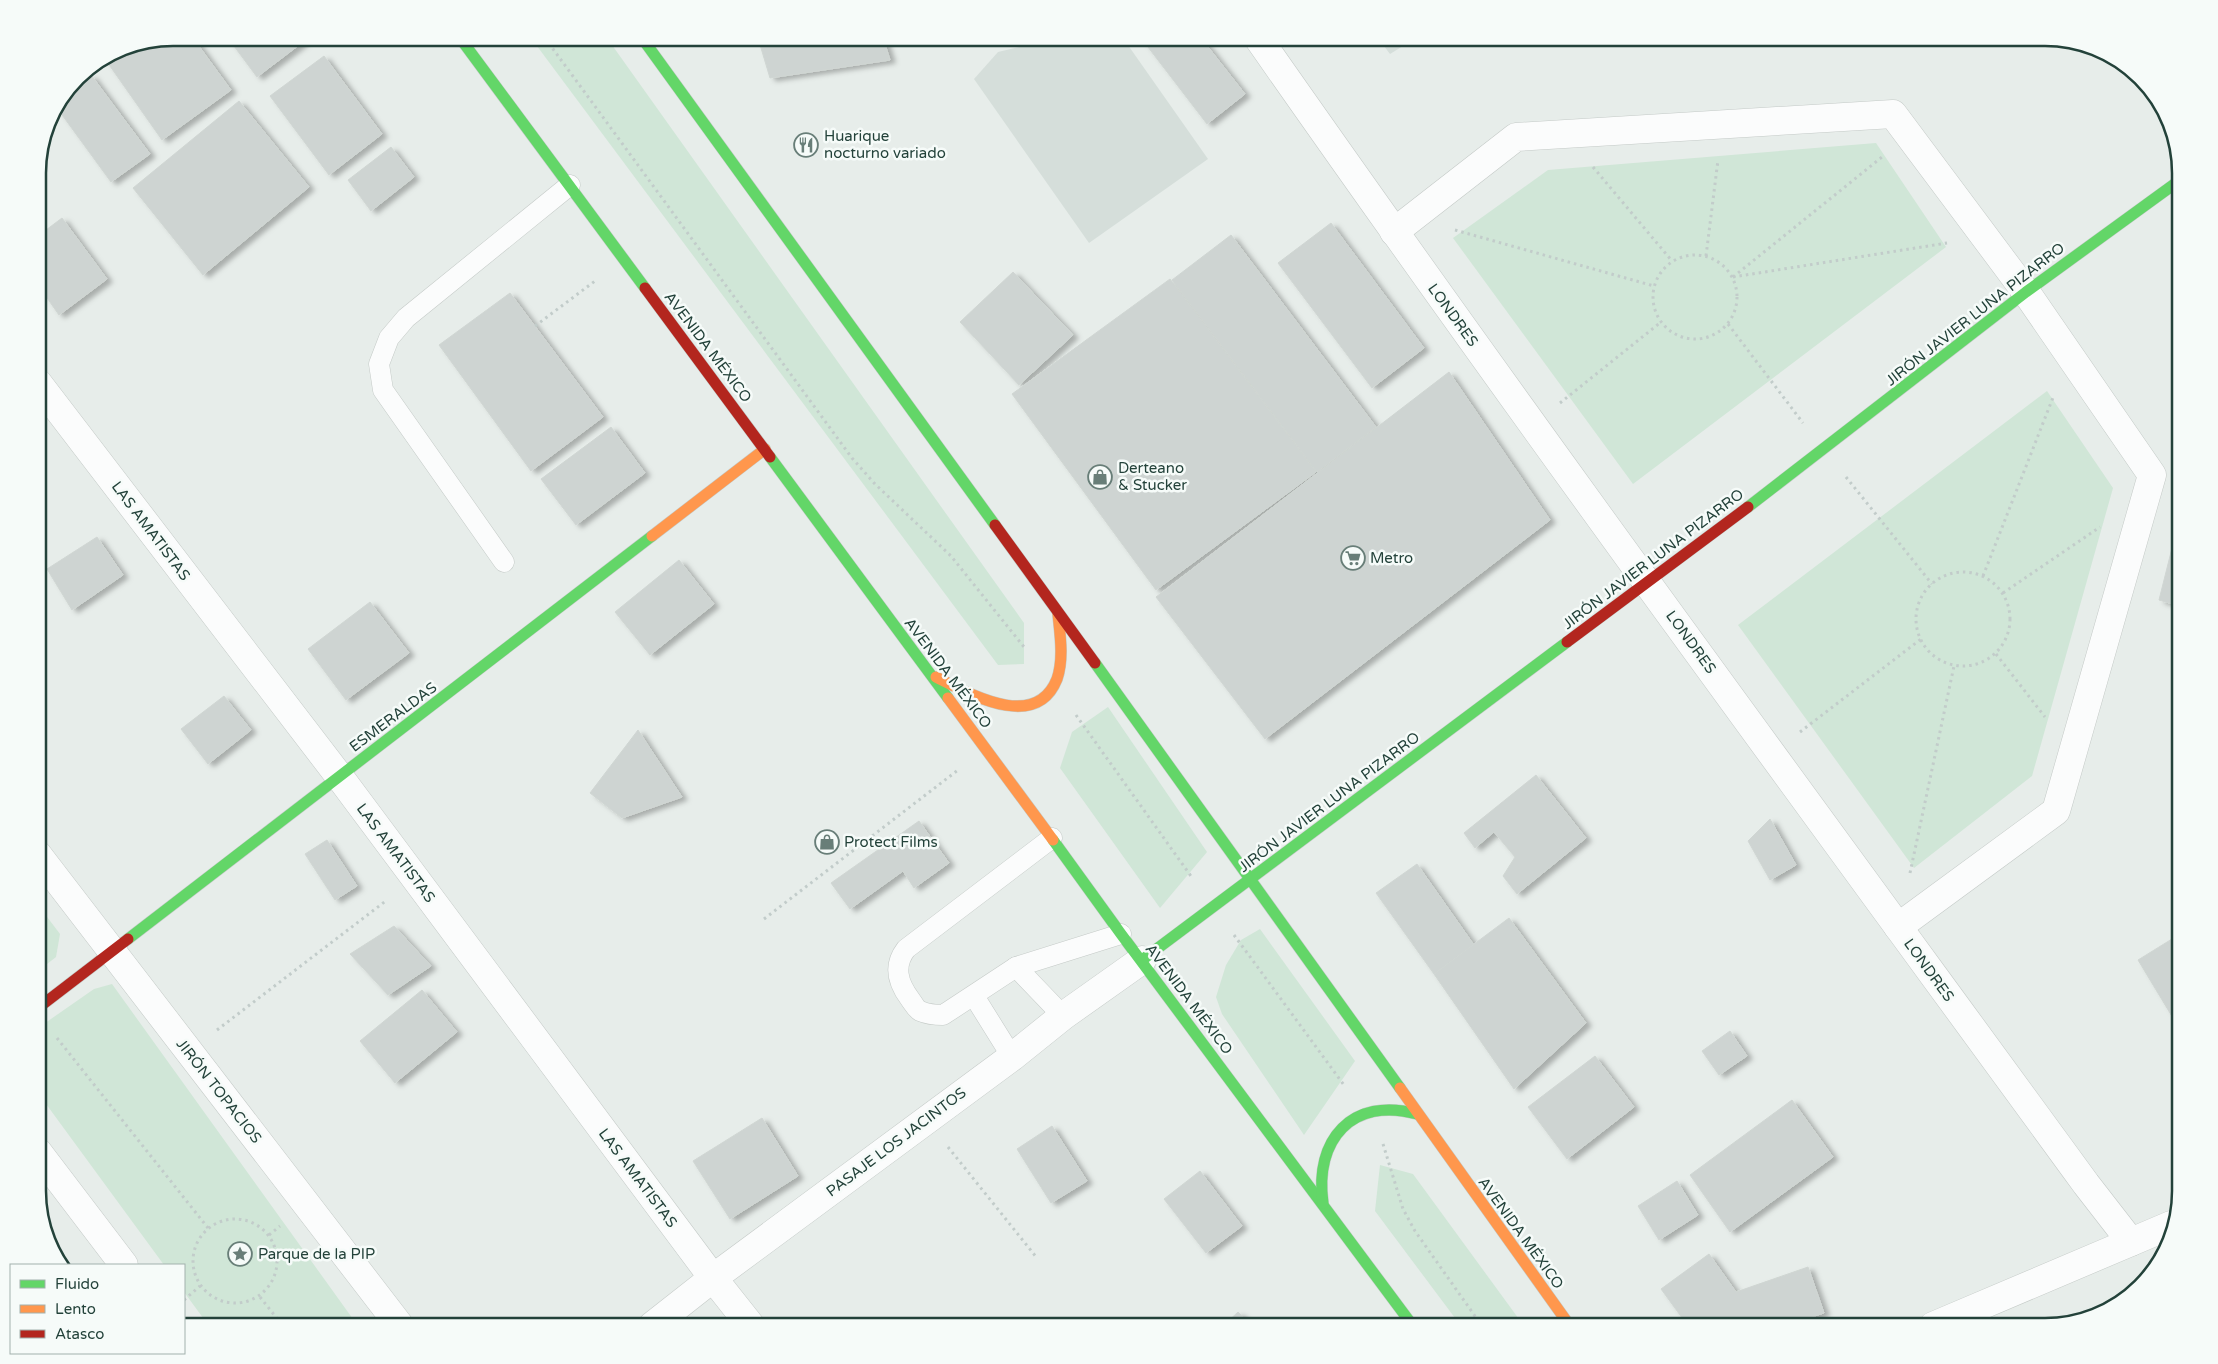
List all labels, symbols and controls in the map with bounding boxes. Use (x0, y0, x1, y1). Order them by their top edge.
place label: Huarique nocturno variado (824, 127, 946, 162)
restaurant icon: Huarique nocturno variado (793, 132, 819, 158)
street label: JIRÓN JAVIER LUNA PIZARRO (1882, 239, 2068, 389)
street label: LONDRES (1424, 280, 1482, 350)
street label: AVENIDA MÉXICO (661, 288, 755, 406)
place label: Derteano & Stucker (1118, 459, 1187, 494)
shop icon: Derteano & Stucker (1087, 464, 1113, 490)
street label: LAS AMATISTAS (108, 478, 194, 584)
street label: JIRÓN JAVIER LUNA PIZARRO (1559, 485, 1747, 633)
supermarket icon: Metro (1340, 545, 1366, 571)
place label: Metro (1370, 549, 1413, 567)
street label: LONDRES (1662, 607, 1720, 677)
street label: AVENIDA MÉXICO (901, 614, 995, 732)
street label: ESMERALDAS (346, 678, 440, 756)
street label: JIRÓN JAVIER LUNA PIZARRO (1235, 728, 1423, 876)
street label: LAS AMATISTAS (353, 800, 439, 906)
shop icon: Protect Films (814, 829, 840, 855)
place label: Protect Films (844, 833, 938, 851)
street label: LONDRES (1900, 935, 1958, 1005)
street label: AVENIDA MÉXICO (1142, 940, 1236, 1058)
street label: JIRÓN TOPACIOS (173, 1035, 265, 1147)
street label: PASAJE LOS JACINTOS (823, 1084, 969, 1200)
street label: LAS AMATISTAS (595, 1125, 681, 1231)
street label: AVENIDA MÉXICO (1474, 1174, 1568, 1292)
place icon: Parque de la PIP (227, 1241, 253, 1267)
place label: Parque de la PIP (258, 1245, 375, 1263)
legend (10, 1264, 185, 1354)
text: Fluido (55, 1275, 99, 1293)
text: Lento (55, 1300, 96, 1318)
text: Atasco (55, 1325, 104, 1343)

